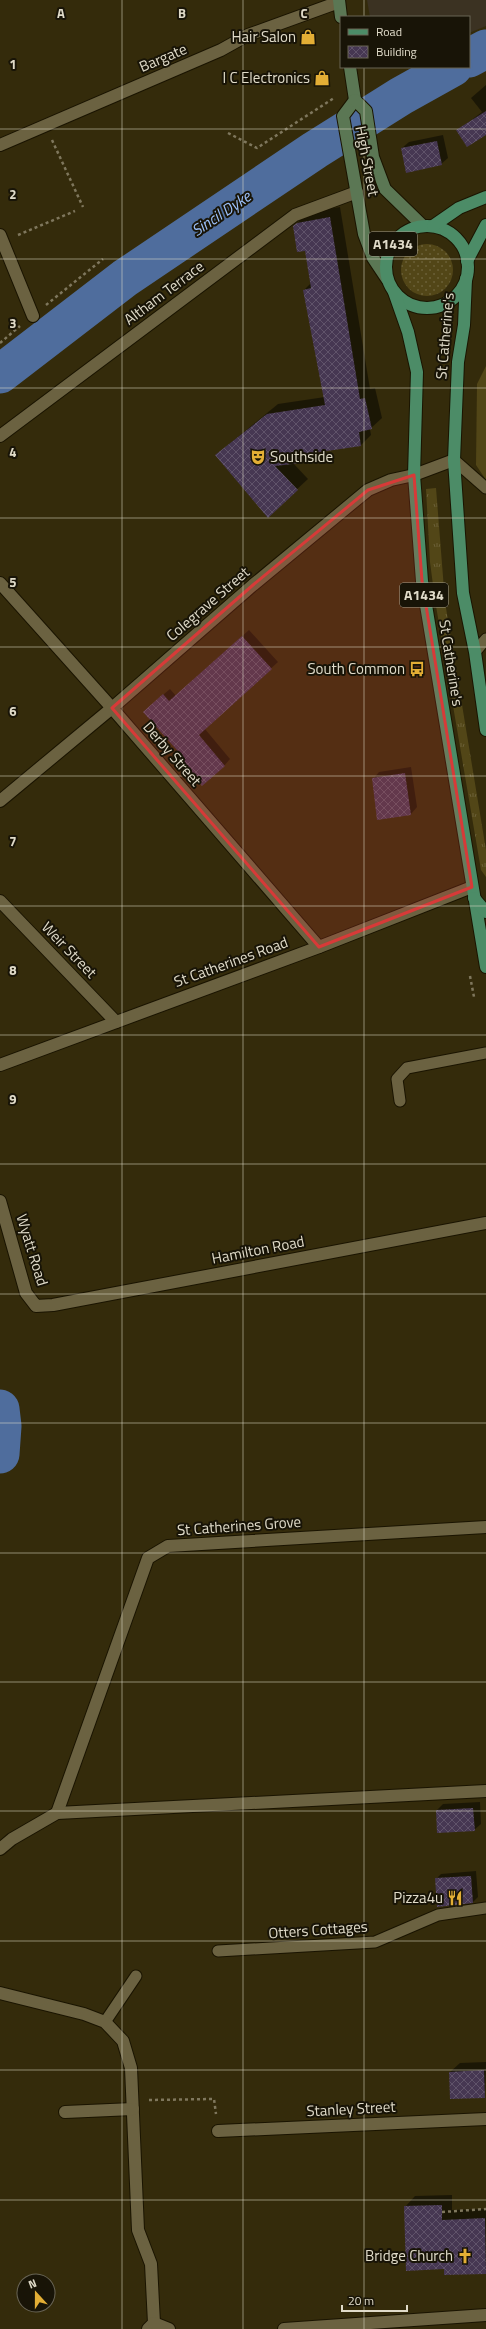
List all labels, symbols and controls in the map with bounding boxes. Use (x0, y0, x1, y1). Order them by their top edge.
text: A (57, 3, 65, 23)
text: B (178, 3, 186, 23)
text: C (300, 3, 308, 23)
legend (340, 16, 470, 68)
text: Road (376, 22, 402, 41)
place label: Hair Salon (231, 25, 296, 48)
shop icon: Hair Salon (299, 28, 317, 46)
street label: Bargate (135, 37, 190, 78)
text: Building (376, 42, 417, 61)
text: 1 (9, 54, 17, 74)
place label: I C Electronics (223, 66, 310, 89)
shop icon: I C Electronics (313, 69, 331, 87)
street label: High Street (349, 124, 386, 199)
water label: Sincil Dyke (186, 183, 257, 242)
text: 2 (9, 184, 17, 204)
road number: A1434 (369, 232, 417, 256)
street label: Altham Terrace (119, 255, 209, 330)
street label: St Catherine's (429, 292, 460, 380)
text: 3 (9, 313, 17, 333)
text: 4 (9, 442, 17, 462)
place label: Southside (270, 445, 333, 468)
theatre icon: Southside (249, 448, 267, 466)
street label: Colegrave Street (161, 560, 255, 646)
text: 5 (9, 572, 17, 592)
road number: A1434 (400, 583, 448, 607)
street label: St Catherine's (433, 618, 470, 708)
place label: South Common (307, 657, 405, 680)
bus stop icon: South Common (408, 660, 426, 678)
text: 6 (9, 701, 17, 721)
street label: Derby Street (138, 716, 208, 792)
text: 7 (9, 831, 17, 851)
street label: Weir Street (36, 916, 103, 984)
street label: St Catherines Road (171, 930, 291, 993)
text: 8 (9, 960, 17, 980)
text: 9 (9, 1089, 17, 1109)
street label: Wyatt Road (11, 1211, 54, 1289)
street label: Hamilton Road (210, 1229, 306, 1270)
street label: St Catherines Grove (176, 1510, 302, 1541)
place label: Pizza4u (393, 1886, 443, 1909)
restaurant icon: Pizza4u (446, 1889, 464, 1907)
street label: Otters Cottages (267, 1915, 368, 1944)
street label: Stanley Street (306, 2095, 397, 2122)
place label: Bridge Church (365, 2244, 453, 2267)
church icon: Bridge Church (456, 2247, 474, 2265)
north arrow (16, 2273, 56, 2313)
text: N (26, 2275, 39, 2292)
scale bar (342, 2287, 407, 2313)
text: 20 m (348, 2291, 374, 2310)

